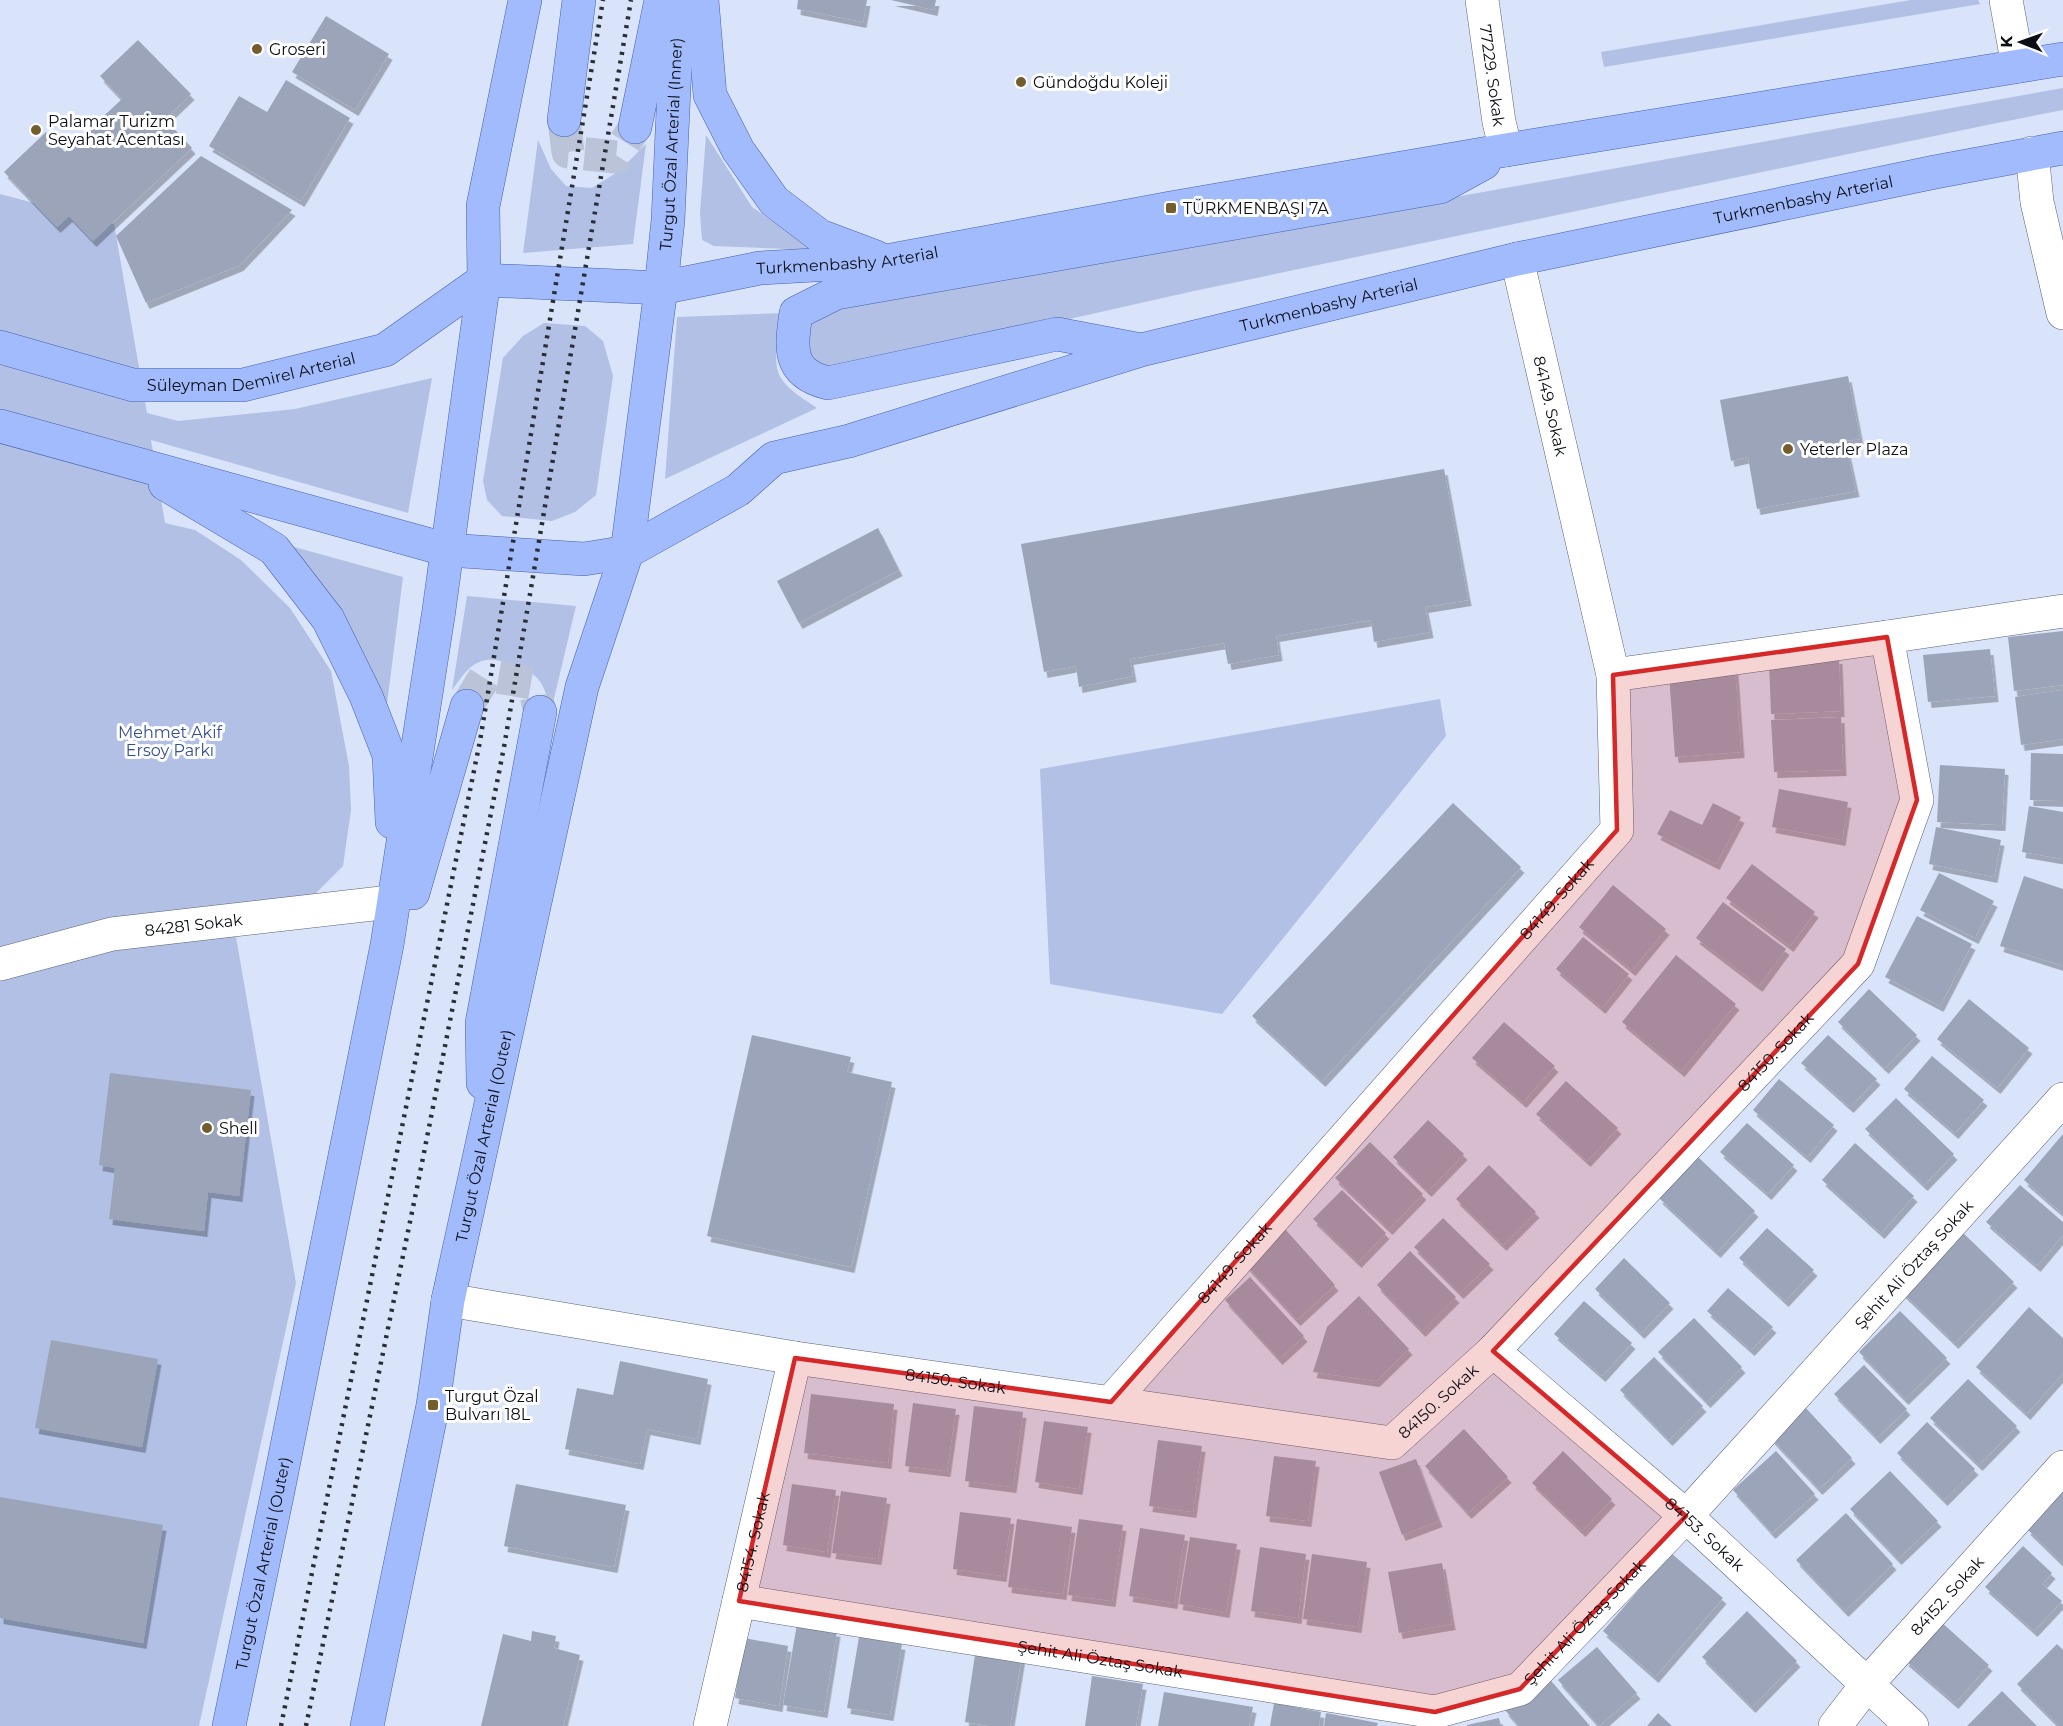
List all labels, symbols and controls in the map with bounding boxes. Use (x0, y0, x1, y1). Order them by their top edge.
north arrow (1991, 12, 2051, 72)
street label: 77229. Sokak (1476, 23, 1509, 128)
text: K (1997, 35, 2016, 48)
street label: Turgut Özal Arterial (Inner) (655, 37, 686, 252)
place label: Groseri (269, 40, 326, 59)
marker: Groseri (250, 42, 264, 56)
place label: Gündoğdu Koleji (1033, 73, 1168, 92)
marker: Gündoğdu Koleji (1014, 75, 1028, 89)
place label: Palamar Turizm Seyahat Acentası (48, 112, 185, 149)
marker: Palamar Turizm Seyahat Acentası (29, 123, 43, 137)
street label: Turkmenbashy Arterial (1712, 171, 1895, 227)
place label: TÜRKMENBAŞI 7A (1183, 198, 1329, 218)
marker: TÜRKMENBAŞI 7A (1164, 201, 1178, 215)
street label: Turkmenbashy Arterial (756, 242, 940, 278)
street label: Turkmenbashy Arterial (1238, 274, 1420, 335)
street label: Süleyman Demirel Arterial (147, 348, 357, 395)
street label: 84149. Sokak (1529, 354, 1571, 458)
place label: Yeterler Plaza (1800, 440, 1908, 459)
marker: Yeterler Plaza (1781, 442, 1795, 456)
park label: Mehmet Akif Ersoy Parkı (118, 723, 223, 760)
street label: 84149. Sokak (1515, 854, 1597, 943)
street label: 84281 Sokak (144, 910, 244, 940)
street label: 84150. Sokak (1734, 1008, 1817, 1095)
street label: Turgut Özal Arterial (Outer) (451, 1027, 516, 1244)
place label: Shell (219, 1119, 258, 1138)
marker: Shell (200, 1121, 214, 1135)
street label: Şehit Ali Öztaş Sokak (1851, 1196, 1977, 1333)
street label: 84149. Sokak (1193, 1218, 1275, 1307)
street label: 84150. Sokak (1394, 1360, 1482, 1442)
street label: 84150. Sokak (904, 1364, 1008, 1397)
place label: Turgut Özal Bulvarı 18L (445, 1386, 539, 1424)
marker: Turgut Özal Bulvarı 18L (426, 1398, 440, 1412)
street label: Turgut Özal Arterial (Outer) (231, 1455, 294, 1672)
street label: 84154. Sokak (732, 1490, 773, 1594)
street label: 84153. Sokak (1662, 1493, 1749, 1575)
street label: 84152. Sokak (1906, 1552, 1988, 1639)
street label: Şehit Ali Öztaş Sokak (1520, 1555, 1650, 1689)
street label: Şehit Ali Öztaş Sokak (1016, 1636, 1185, 1681)

